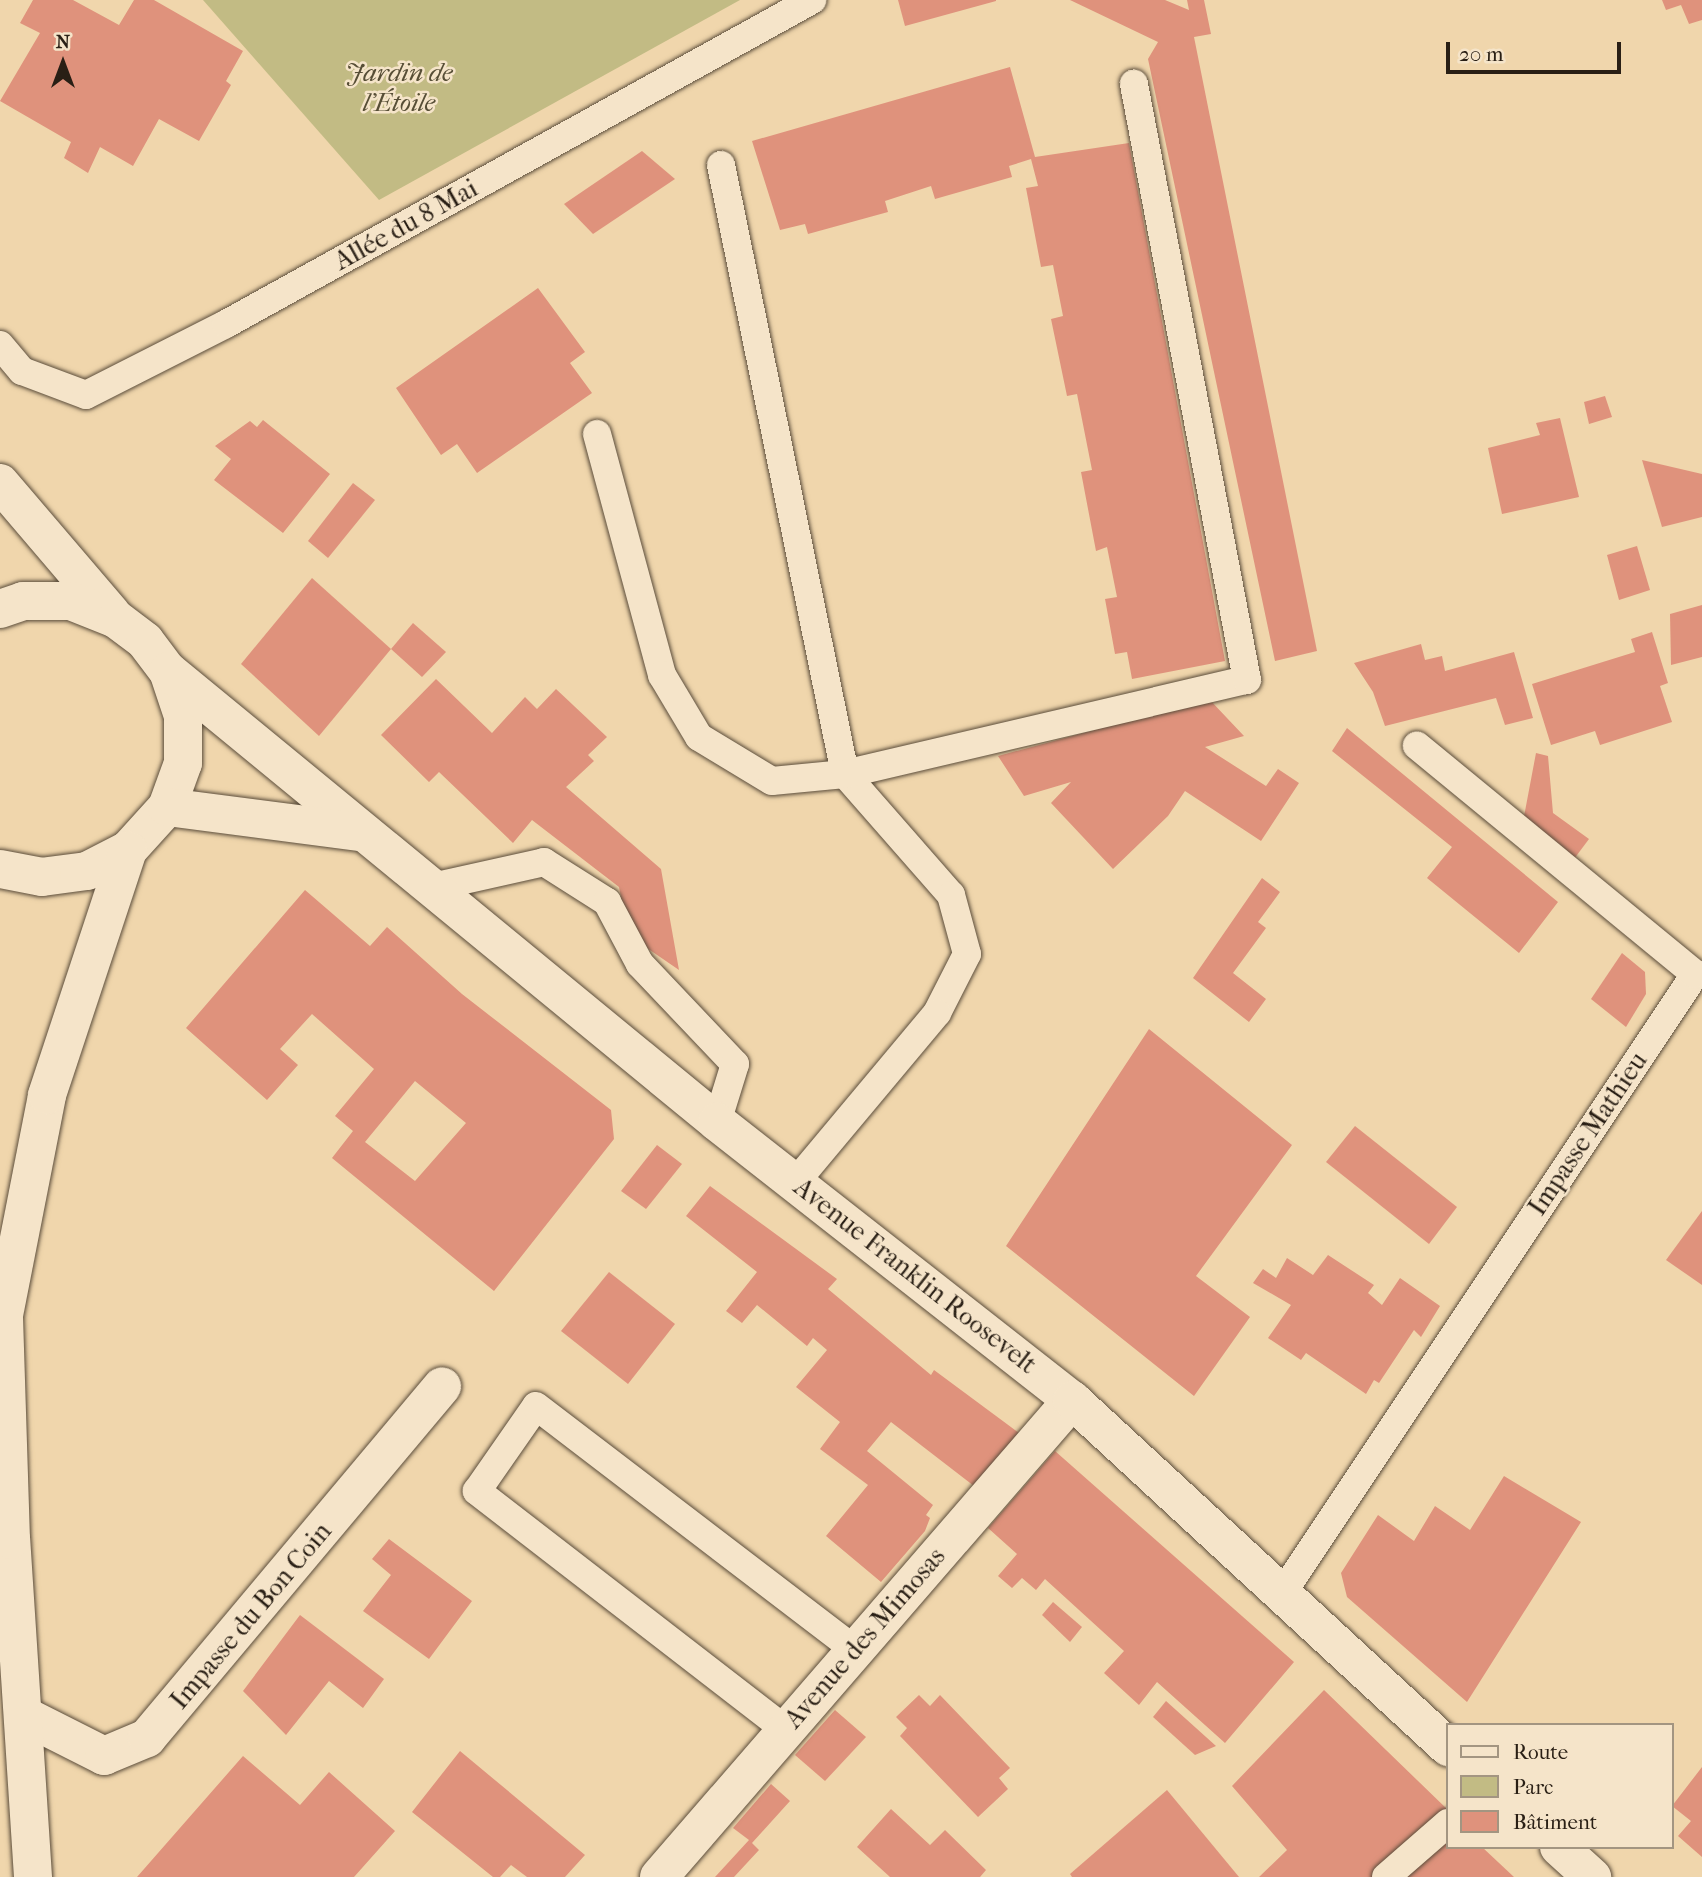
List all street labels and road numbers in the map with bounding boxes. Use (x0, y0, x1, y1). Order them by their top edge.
street label: Allée du 8 Mai (329, 173, 483, 277)
street label: Impasse Mathieu (1522, 1046, 1654, 1222)
street label: Avenue Franklin Roosevelt (788, 1172, 1042, 1380)
street label: Impasse du Bon Coin (164, 1516, 338, 1716)
street label: Avenue des Mimosas (778, 1541, 952, 1735)

